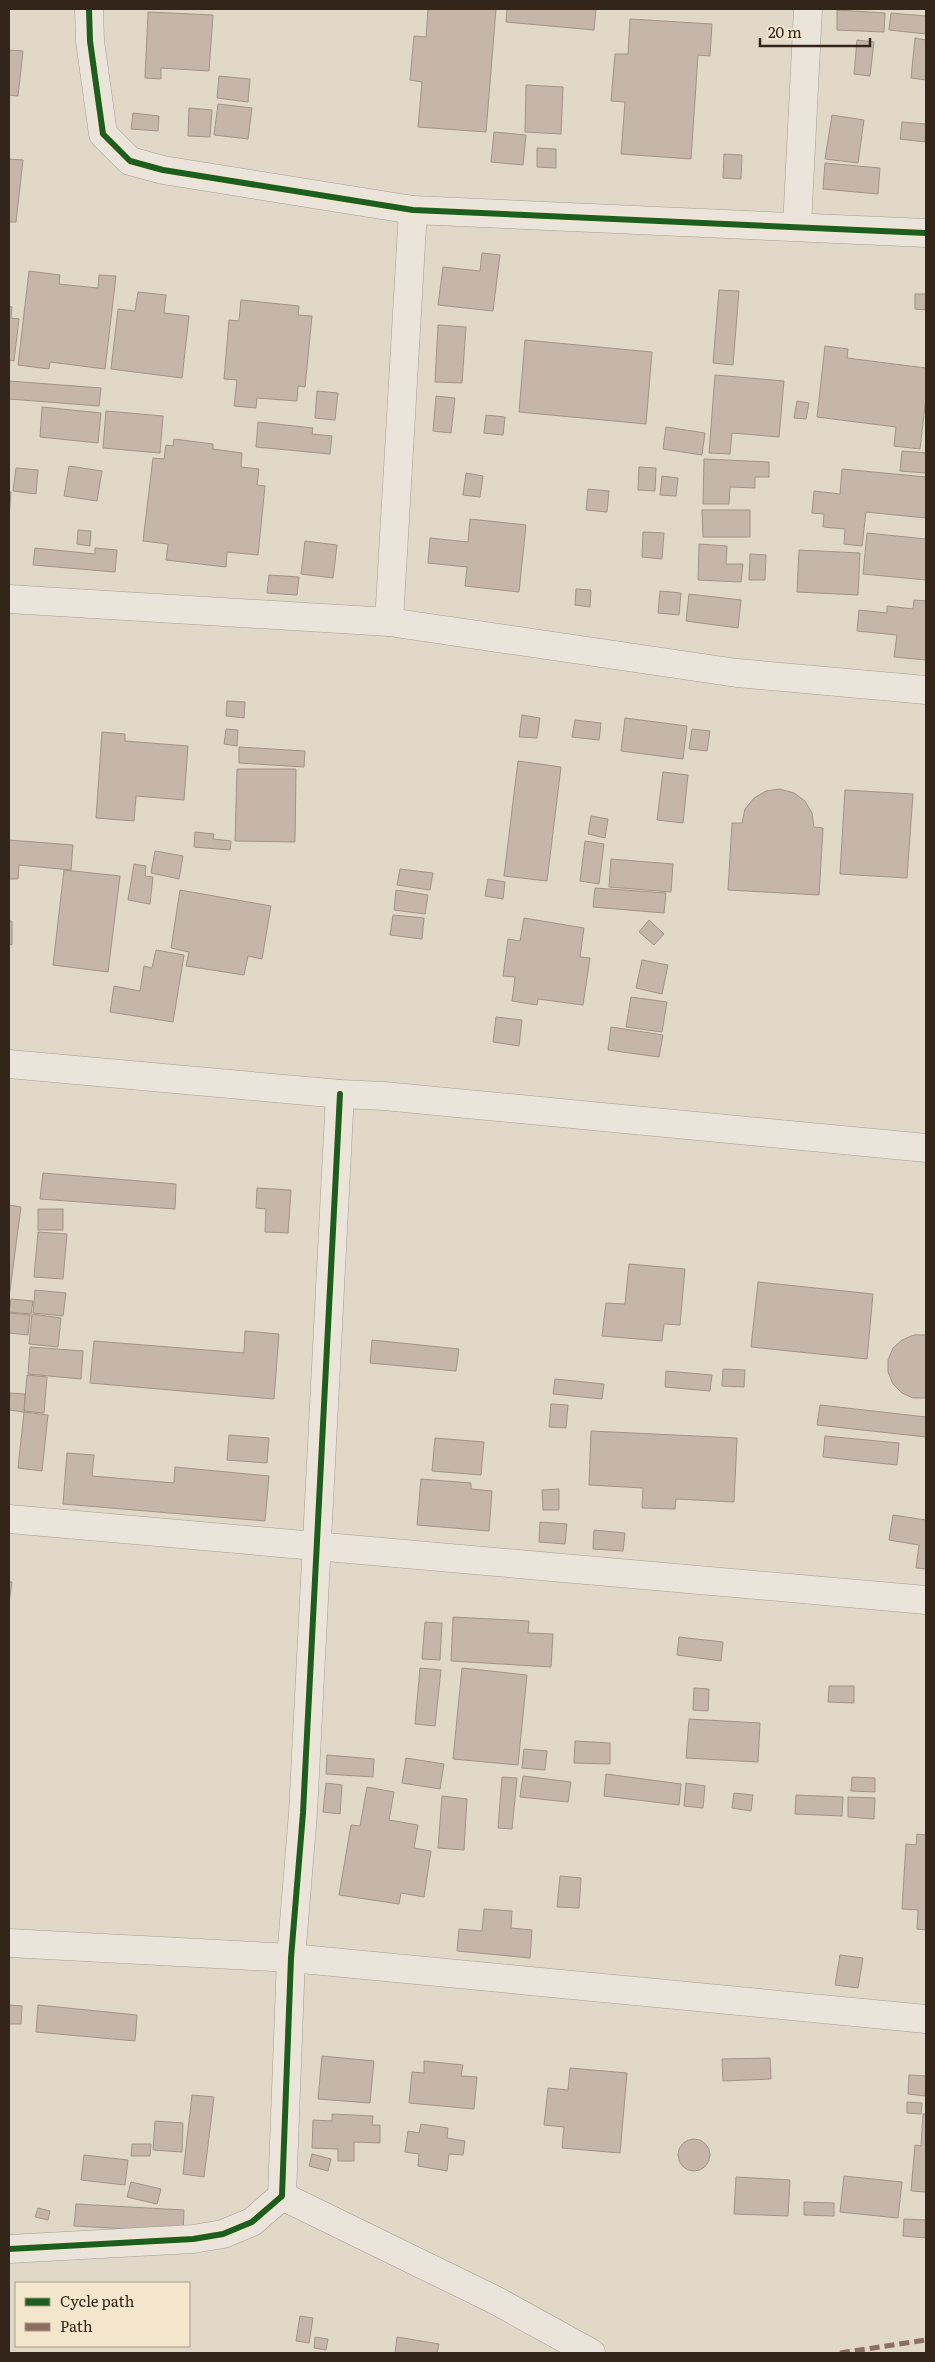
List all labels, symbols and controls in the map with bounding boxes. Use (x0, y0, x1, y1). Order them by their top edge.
scale bar (760, 15, 870, 47)
text: 20 m (768, 20, 802, 43)
legend (15, 2282, 190, 2347)
text: Cycle path (60, 2289, 135, 2312)
text: Path (60, 2314, 93, 2337)

